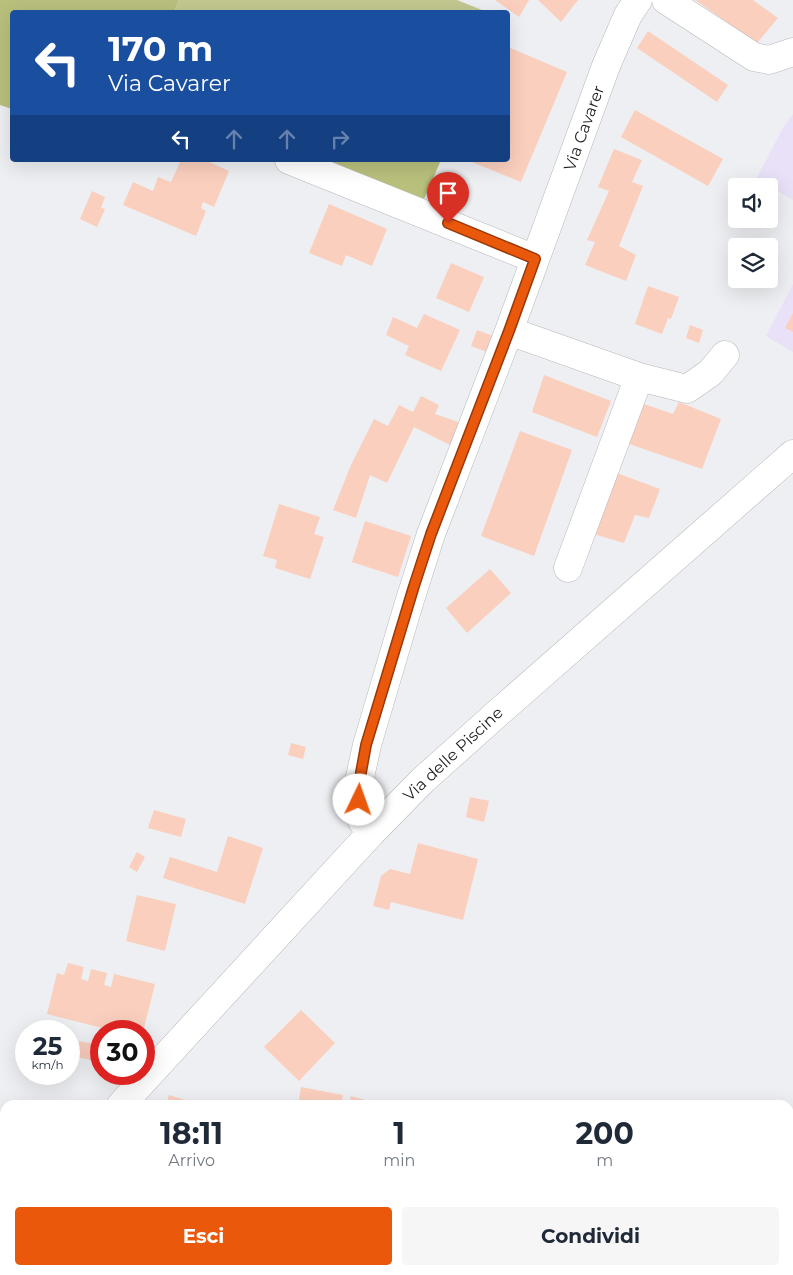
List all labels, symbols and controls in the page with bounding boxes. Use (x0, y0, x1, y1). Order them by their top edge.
text: 170 m (108, 27, 213, 70)
icon: left (25, 30, 90, 95)
text: Via Cavarer (108, 70, 231, 97)
street label: Via Cavarer (560, 83, 608, 173)
icon: left (167, 125, 195, 153)
icon: ahead (220, 125, 248, 153)
icon: ahead (273, 125, 301, 153)
icon: right (326, 125, 354, 153)
pin (427, 172, 469, 223)
map controls (728, 178, 778, 288)
button: sound (728, 178, 778, 228)
icon: arrive (434, 179, 462, 207)
button: layers (728, 238, 778, 288)
street label: Via delle Piscine (399, 703, 507, 805)
position arrow (332, 773, 384, 825)
speed limit sign: 30 (90, 1020, 155, 1085)
text: 25 (33, 1031, 62, 1061)
text: km/h (31, 1057, 64, 1072)
text: 18:11 (160, 1115, 223, 1152)
text: 1 (393, 1115, 405, 1152)
text: 200 (575, 1115, 634, 1152)
text: Arrivo (168, 1151, 215, 1170)
text: min (383, 1151, 415, 1170)
text: m (596, 1151, 613, 1170)
button: Esci (15, 1207, 392, 1265)
button: Condividi (402, 1207, 779, 1265)

